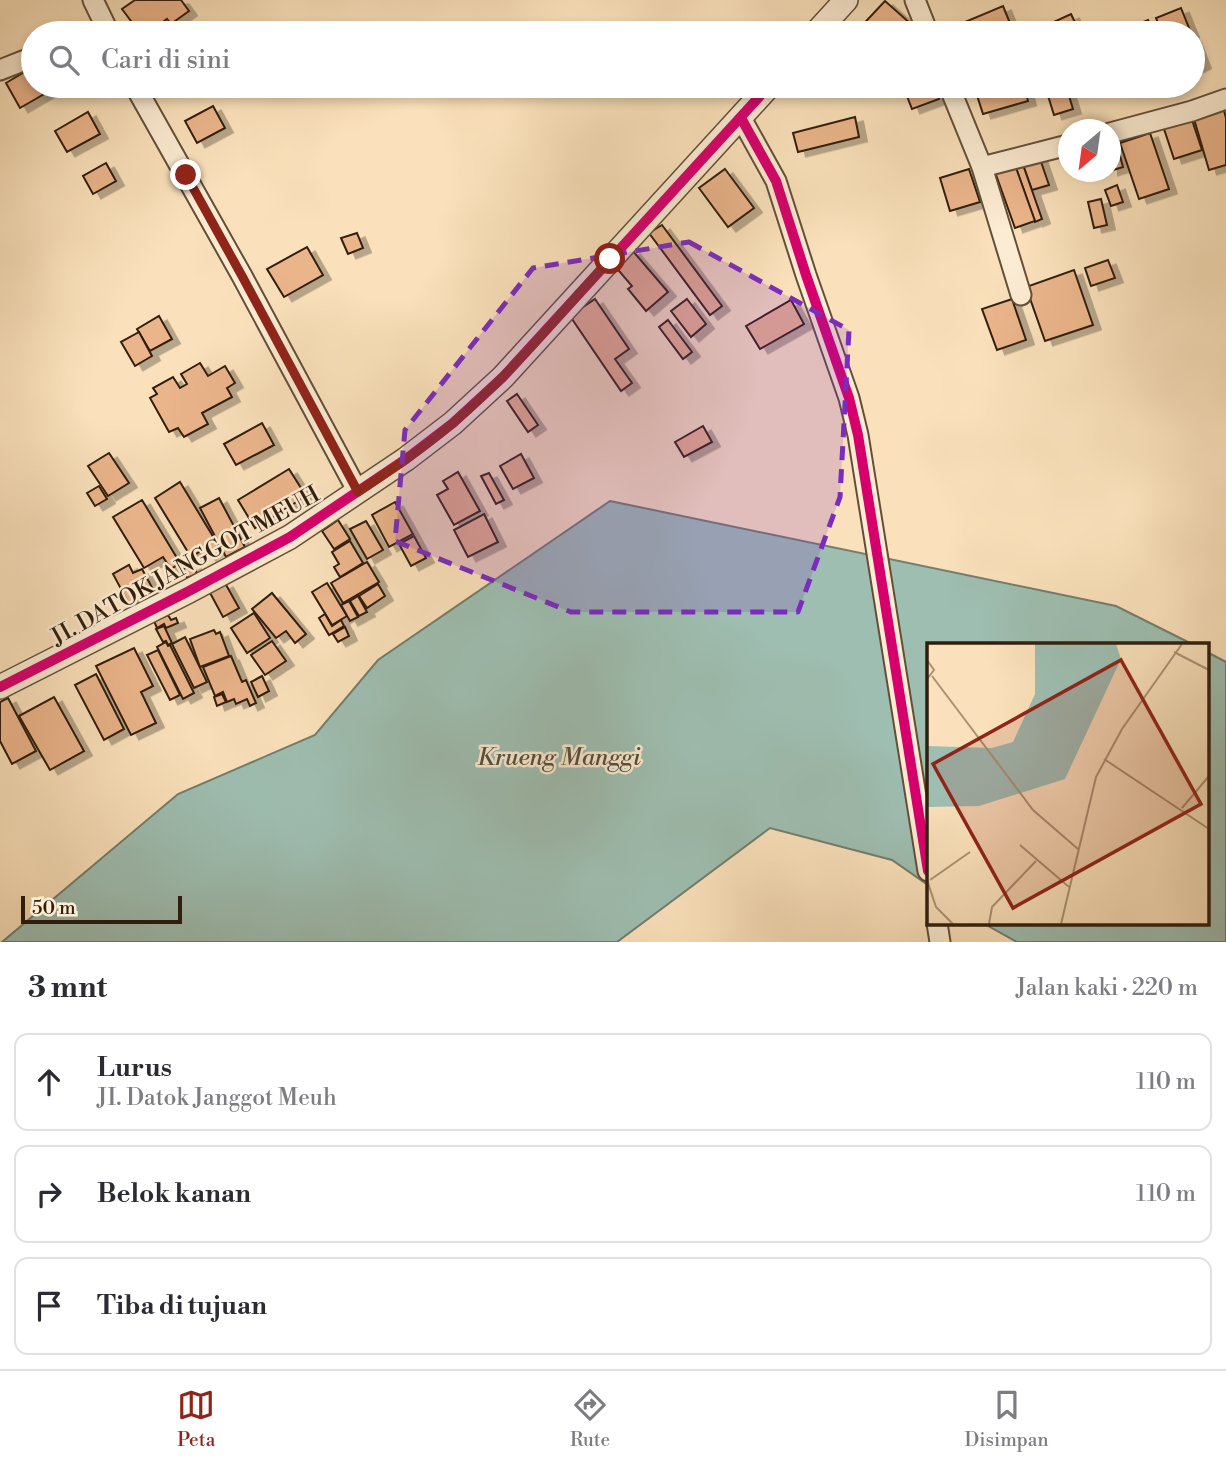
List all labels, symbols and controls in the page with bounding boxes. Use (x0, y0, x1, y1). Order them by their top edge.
search box (21, 21, 1205, 98)
icon: search (45, 41, 83, 79)
text: Cari di sini (101, 44, 230, 76)
north arrow (1058, 119, 1121, 182)
route end (170, 159, 201, 190)
route start (594, 243, 625, 274)
street label: JI. DATOK JANGGOT MEUH (45, 480, 325, 652)
inset map (927, 643, 1208, 925)
water label: Krueng Manggi (477, 743, 641, 773)
scale bar (21, 893, 182, 925)
text: 50 m (32, 896, 76, 920)
text: 3 mnt (28, 969, 107, 1007)
text: Jalan kaki · 220 m (1016, 974, 1198, 1002)
text: Lurus (97, 1052, 172, 1084)
icon: ahead (30, 1063, 68, 1101)
text: 110 m (1136, 1068, 1196, 1096)
text: JI. Datok Janggot Meuh (97, 1084, 337, 1112)
icon: right (30, 1175, 68, 1213)
text: Belok kanan (97, 1178, 251, 1210)
text: 110 m (1136, 1180, 1196, 1208)
icon: arrive (30, 1287, 68, 1325)
text: Tiba di tujuan (97, 1290, 267, 1322)
tab: Peta (177, 1386, 215, 1452)
tab: Rute (570, 1386, 610, 1452)
tab: Disimpan (965, 1386, 1049, 1452)

